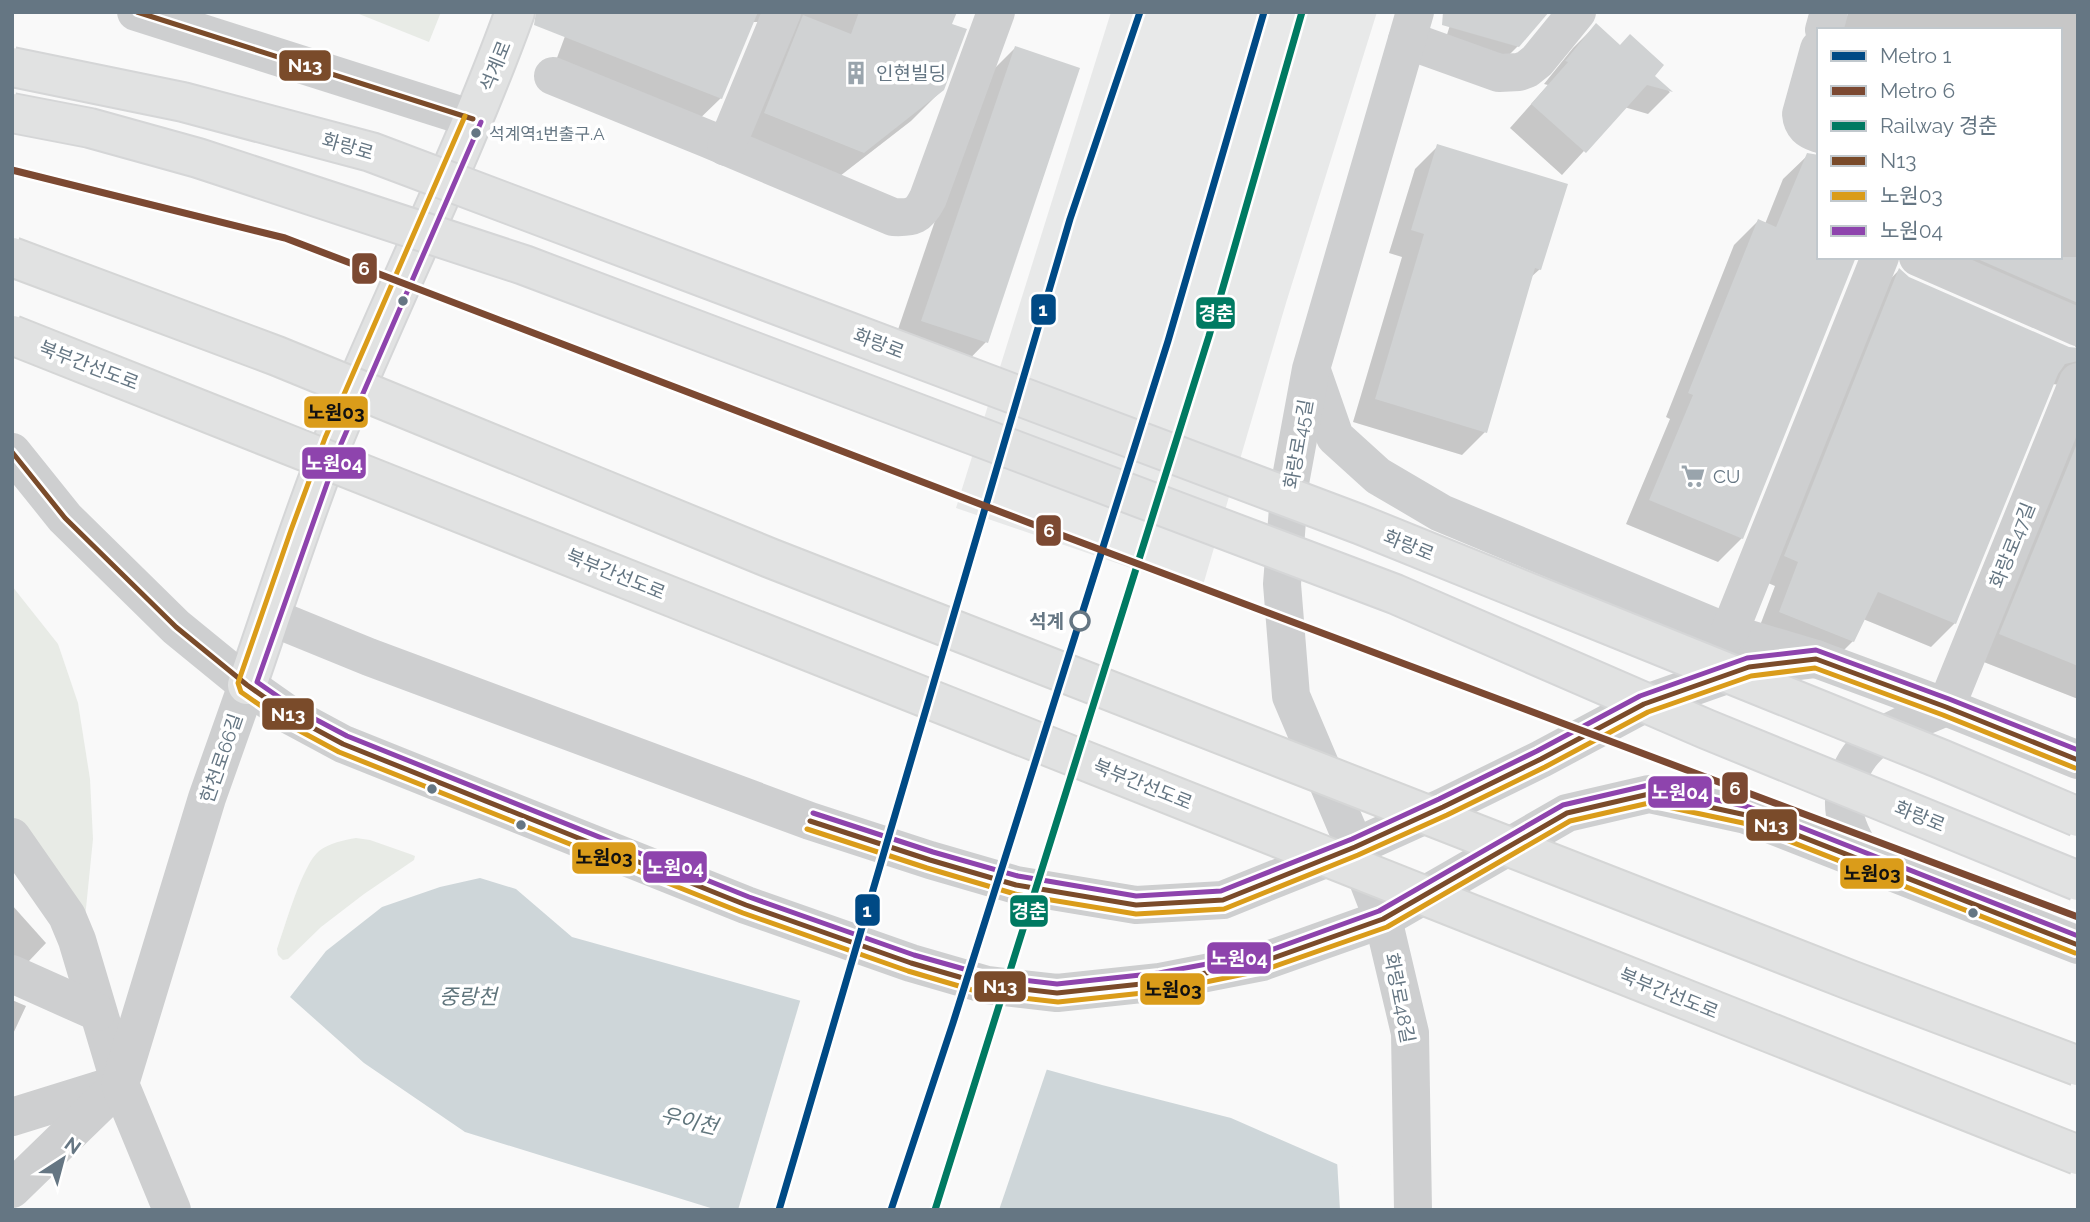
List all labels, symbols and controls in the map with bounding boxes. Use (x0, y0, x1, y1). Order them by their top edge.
legend (1817, 28, 2062, 259)
street label: 석계로 (475, 38, 515, 94)
text: Metro 1 (1880, 43, 1951, 68)
line badge: N13 (278, 49, 332, 82)
text: N13 (288, 54, 322, 76)
building icon: 인현빌딩 (842, 59, 870, 87)
place label: 인현빌딩 (876, 62, 946, 84)
text: Metro 6 (1880, 78, 1955, 103)
text: Railway 경춘 (1880, 113, 1998, 138)
place label: 석계역1번출구.A (489, 124, 605, 144)
marker: 석계역1번출구.A (469, 126, 483, 140)
street label: 화랑로 (320, 128, 376, 164)
text: N13 (1880, 148, 1916, 173)
text: 노원03 (1880, 183, 1943, 208)
text: 노원04 (1880, 218, 1943, 243)
line badge: 6 (351, 252, 378, 285)
text: 6 (358, 257, 370, 279)
line badge: 1 (1030, 293, 1057, 326)
unlabelled marker (396, 294, 410, 308)
line badge: 경춘 (1195, 296, 1236, 330)
text: 1 (1038, 298, 1048, 320)
text: 경춘 (1199, 302, 1233, 324)
street label: 화랑로 (851, 323, 907, 363)
street label: 북부간선도로 (36, 336, 142, 394)
line badge: 노원03 (303, 395, 369, 429)
street label: 화랑로45길 (1279, 397, 1317, 491)
text: 노원03 (307, 401, 365, 423)
line badge: 노원04 (301, 446, 367, 480)
text: 노원04 (305, 452, 363, 474)
supermarket icon: CU (1679, 462, 1707, 490)
place label: CU (1713, 465, 1740, 487)
street label: 화랑로47길 (1985, 499, 2039, 591)
line badge: 6 (1035, 514, 1062, 547)
text: 6 (1043, 519, 1055, 541)
street label: 화랑로 (1381, 525, 1437, 565)
street label: 북부간선도로 (563, 544, 669, 604)
place label: 석계 (1029, 610, 1064, 632)
marker: 석계 (1070, 611, 1090, 631)
line badge: N13 (261, 697, 315, 731)
text: N13 (271, 703, 305, 725)
street label: 한천로66길 (195, 711, 247, 805)
street label: 북부간선도로 (1090, 754, 1196, 814)
line badge: 6 (1721, 771, 1749, 805)
line badge: 노원04 (1647, 775, 1713, 809)
text: 6 (1729, 777, 1741, 799)
text: 노원04 (1651, 781, 1709, 803)
unlabelled marker (425, 782, 439, 796)
street label: 화랑로 (1892, 796, 1948, 836)
line badge: N13 (1745, 808, 1798, 842)
text: N13 (1754, 814, 1788, 836)
unlabelled marker (514, 818, 528, 832)
line badge: 노원03 (571, 841, 637, 875)
text: 노원03 (575, 846, 633, 868)
line badge: 노원04 (642, 850, 708, 884)
text: 노원04 (646, 856, 704, 878)
line badge: 노원03 (1839, 857, 1905, 890)
text: 노원03 (1843, 862, 1901, 884)
line badge: 1 (854, 893, 881, 927)
line badge: 경춘 (1009, 894, 1049, 928)
text: 1 (862, 899, 872, 921)
text: 경춘 (1012, 900, 1046, 922)
unlabelled marker (1966, 906, 1980, 920)
line badge: 노원04 (1206, 941, 1272, 975)
text: 노원04 (1210, 947, 1268, 969)
street label: 화랑로48길 (1380, 951, 1420, 1045)
street label: 북부간선도로 (1616, 963, 1722, 1023)
line badge: N13 (973, 970, 1027, 1003)
line badge: 노원03 (1139, 972, 1206, 1006)
text: N13 (983, 975, 1017, 997)
text: 노원03 (1144, 978, 1202, 1000)
water label: 중랑천 (439, 984, 500, 1009)
water label: 우이천 (658, 1102, 723, 1140)
north arrow (28, 1124, 98, 1194)
text: N (61, 1132, 85, 1158)

